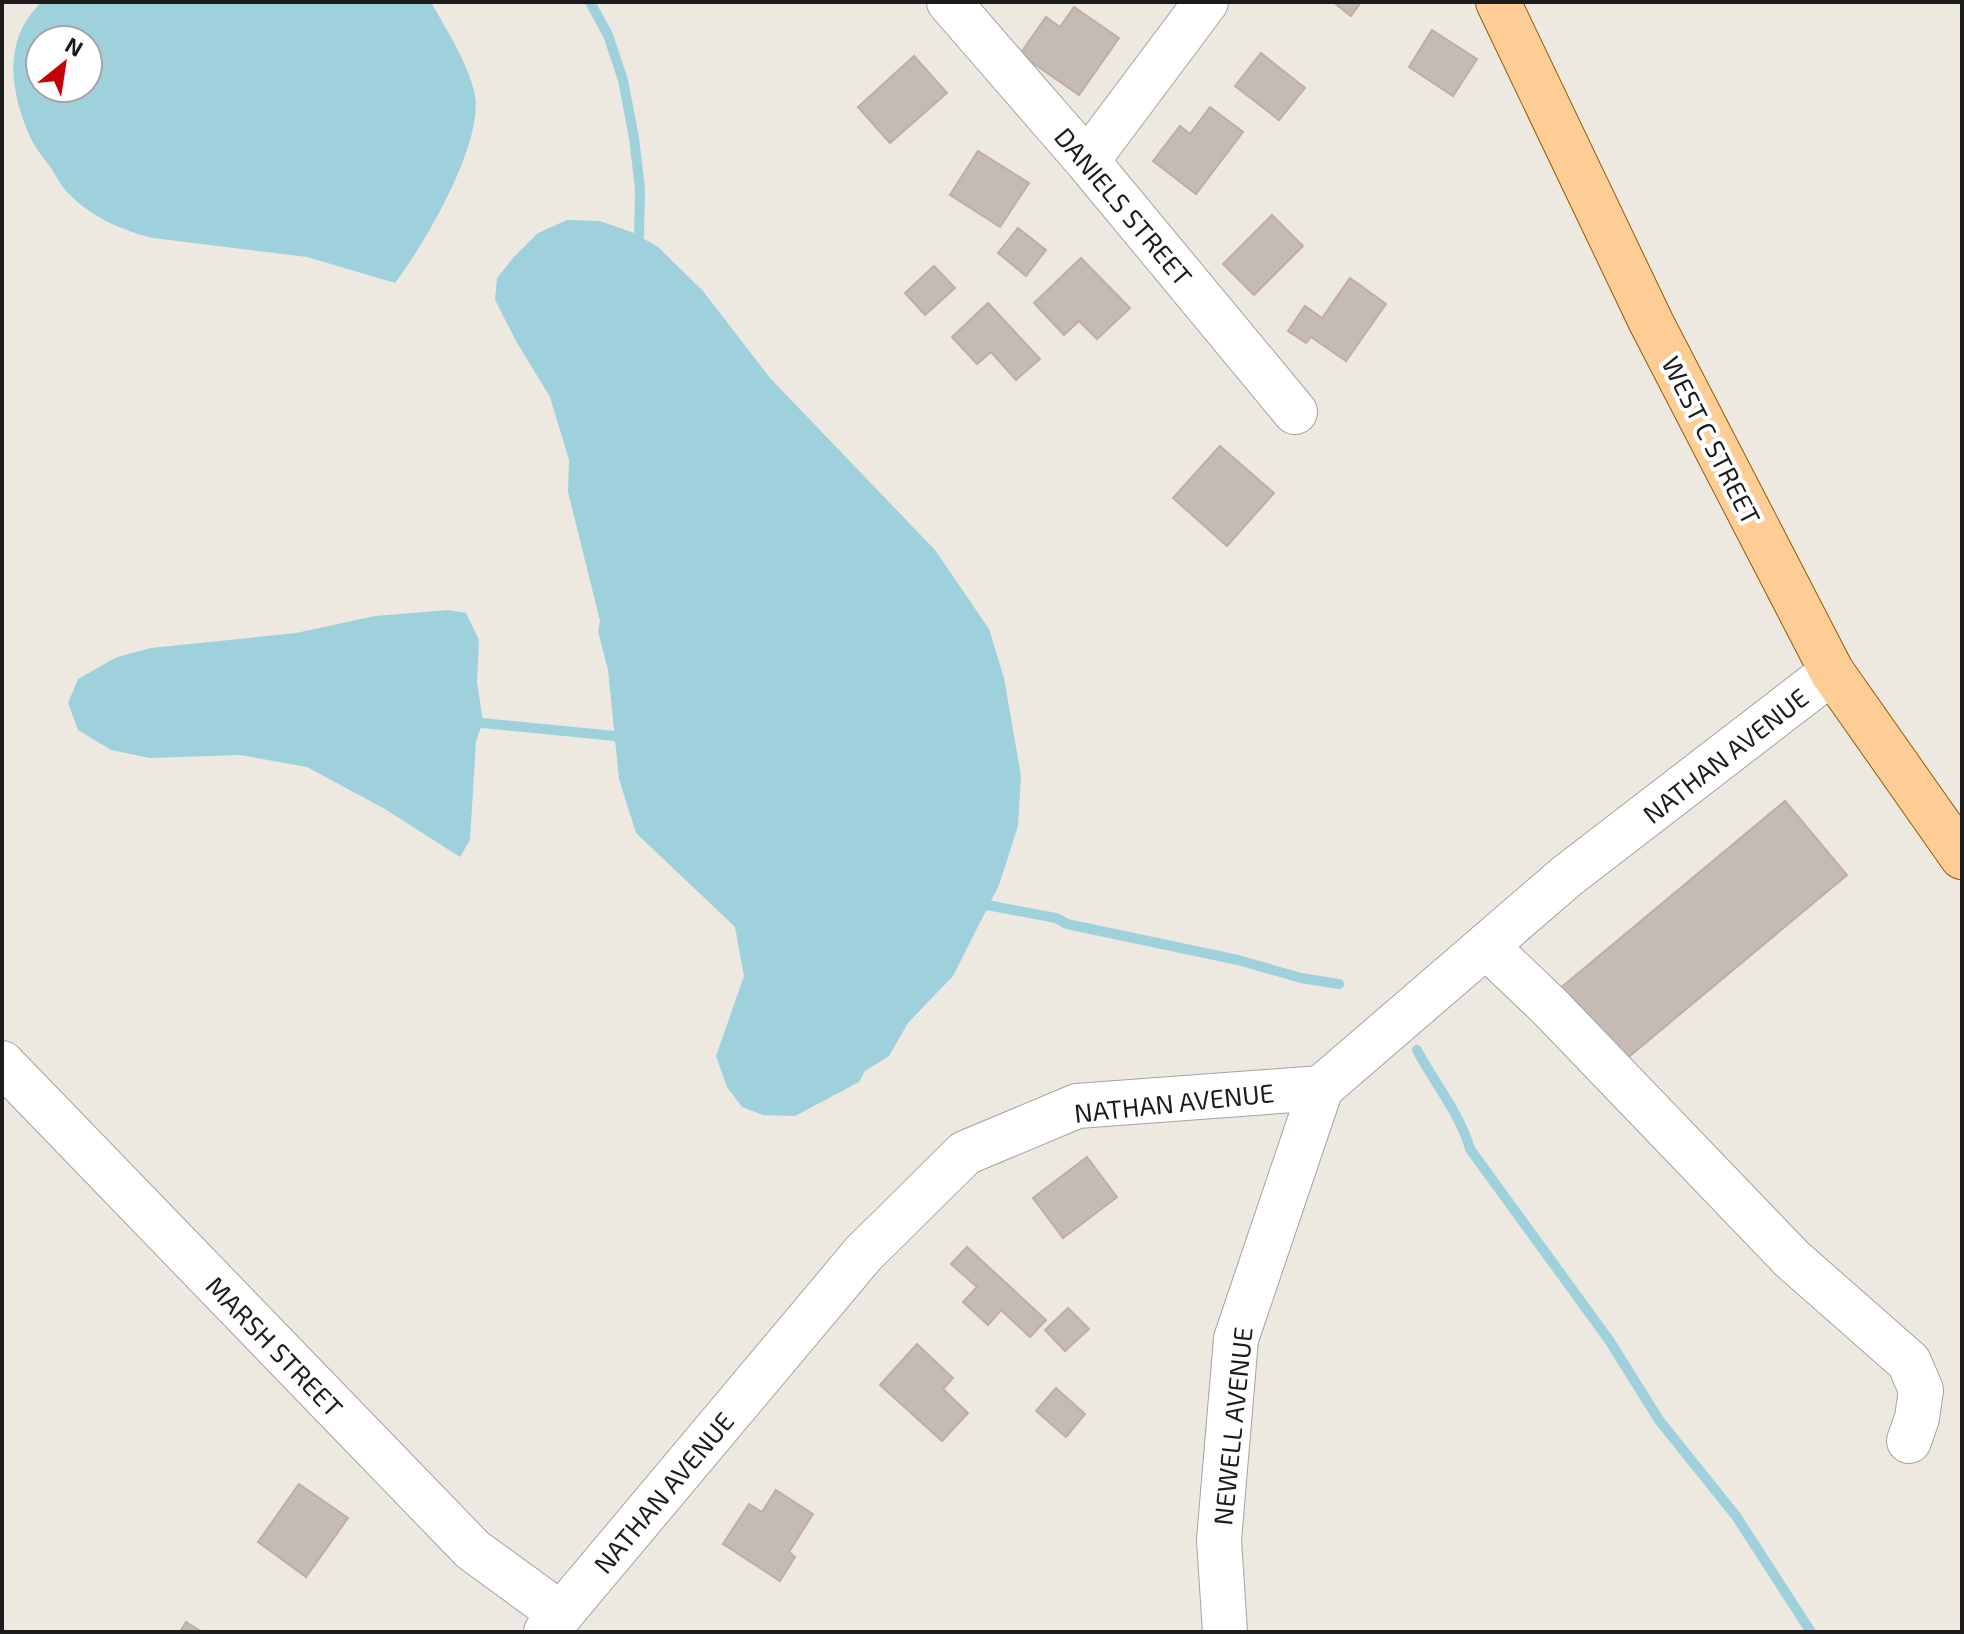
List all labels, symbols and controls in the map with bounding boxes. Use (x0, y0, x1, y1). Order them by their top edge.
north arrow (24, 24, 104, 104)
text: N (61, 31, 88, 61)
street label: DANIELS STREET (1049, 121, 1199, 291)
street label: WEST C STREET (1656, 351, 1768, 529)
street label: NATHAN AVENUE (1636, 681, 1814, 829)
street label: NATHAN AVENUE (1072, 1076, 1276, 1128)
street label: MARSH STREET (200, 1269, 350, 1423)
street label: NEWELL AVENUE (1206, 1325, 1258, 1527)
street label: NATHAN AVENUE (587, 1405, 739, 1579)

